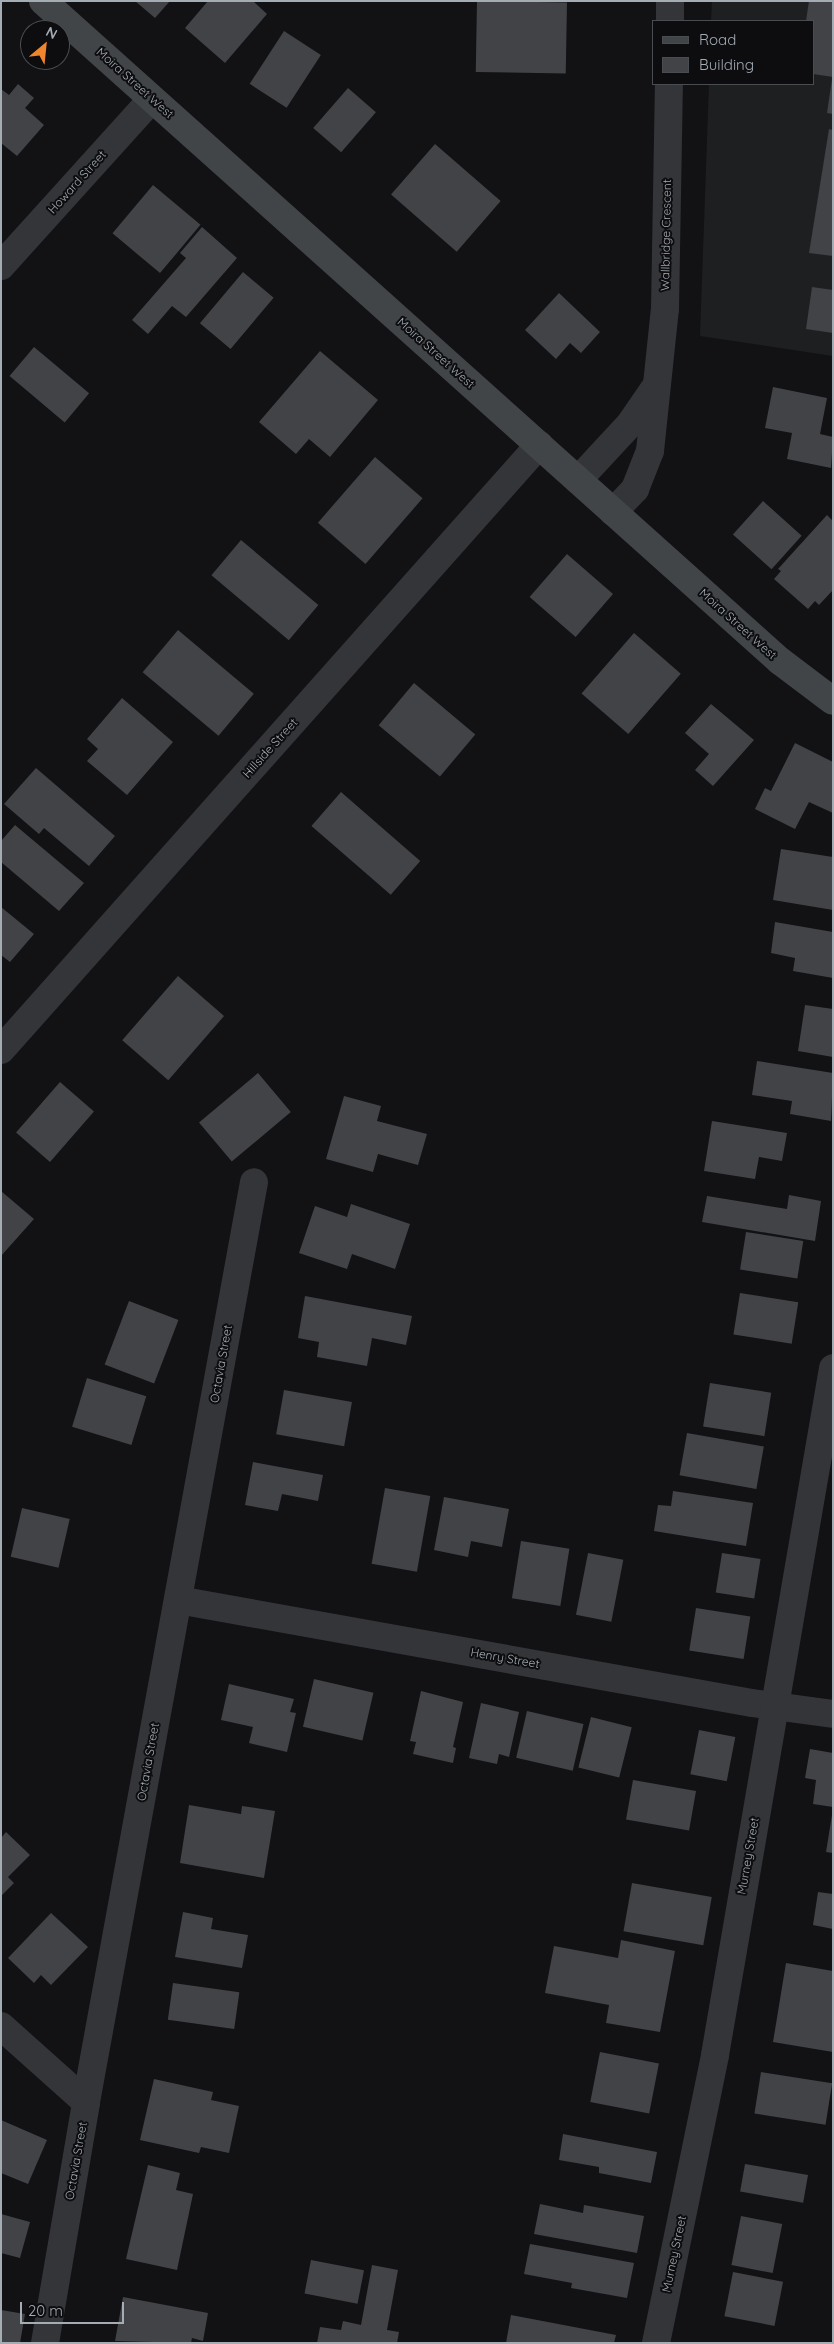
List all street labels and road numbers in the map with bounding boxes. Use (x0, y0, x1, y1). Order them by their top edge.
street label: Moira Street West (93, 45, 177, 121)
street label: Howard Street (45, 147, 109, 217)
street label: Wallbridge Crescent (658, 179, 674, 291)
street label: Moira Street West (394, 315, 478, 391)
street label: Moira Street West (696, 586, 780, 662)
street label: Hillside Street (240, 715, 300, 781)
street label: Octavia Street (207, 1324, 235, 1404)
street label: Henry Street (469, 1645, 541, 1671)
street label: Octavia Street (134, 1722, 162, 1802)
street label: Murney Street (734, 1816, 762, 1896)
street label: Octavia Street (62, 2121, 90, 2201)
street label: Murney Street (659, 2214, 689, 2294)

